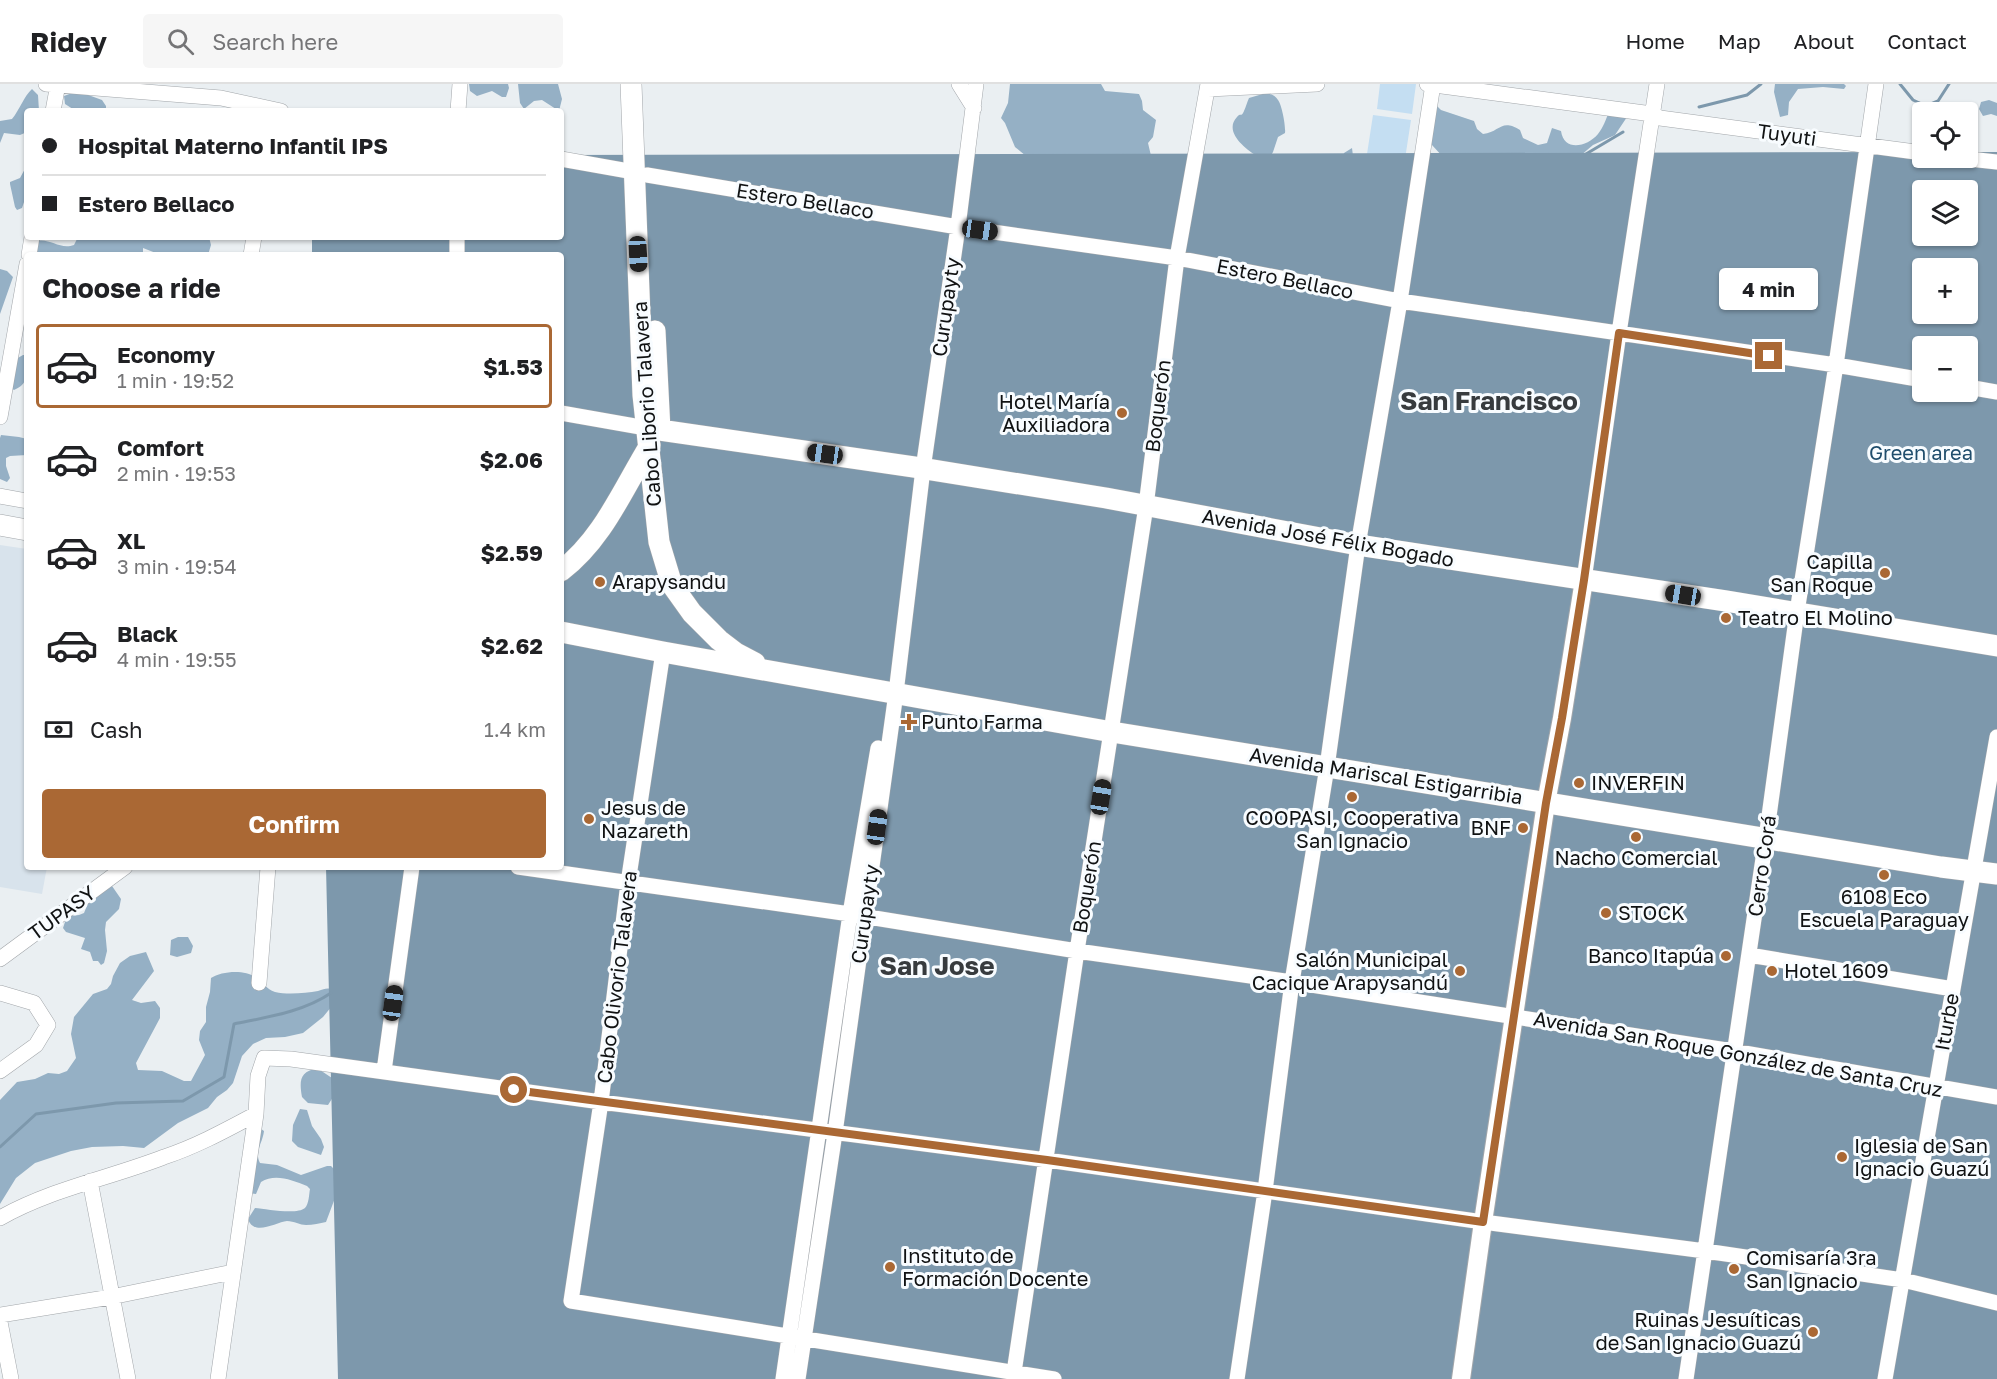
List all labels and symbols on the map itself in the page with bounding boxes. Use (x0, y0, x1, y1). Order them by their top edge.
street label: Tuyuti (1756, 118, 1818, 150)
street label: Estero Bellaco (735, 177, 876, 223)
car (961, 219, 999, 241)
car (628, 236, 648, 272)
street label: Estero Bellaco (1215, 253, 1356, 303)
street label: Curupayty (926, 256, 964, 358)
callout: 4 min (1720, 269, 1818, 311)
street label: Cabo Liborio Talavera (627, 301, 665, 508)
route end (1755, 342, 1782, 369)
street label: Boquerón (1139, 358, 1175, 454)
district label: San Francisco (1400, 385, 1578, 416)
place label: Hotel María Auxiliadora (999, 389, 1110, 436)
marker: Hotel María Auxiliadora (1115, 406, 1129, 420)
park label: Green area (1869, 440, 1973, 464)
car (806, 443, 844, 465)
street label: Avenida José Félix Bogado (1200, 503, 1456, 571)
place label: Capilla San Roque (1770, 549, 1873, 596)
marker: Capilla San Roque (1878, 566, 1892, 580)
place label: Arapysandu (612, 569, 726, 593)
marker: Arapysandu (593, 575, 607, 589)
car (1664, 583, 1702, 607)
place label: Teatro El Molino (1738, 605, 1893, 629)
marker: Teatro El Molino (1719, 611, 1733, 625)
place label: Punto Farma (921, 709, 1043, 733)
marker: Punto Farma (902, 715, 916, 729)
street label: Avenida Mariscal Estigarribia (1248, 742, 1525, 808)
place label: INVERFIN (1591, 770, 1685, 794)
marker: INVERFIN (1572, 776, 1586, 790)
car (1089, 778, 1113, 816)
marker: COOPASI, Cooperativa San Ignacio (1345, 790, 1359, 804)
place label: Jesus de Nazareth (601, 795, 689, 842)
place label: COOPASI, Cooperativa San Ignacio (1245, 805, 1459, 852)
car (866, 808, 888, 846)
marker: Jesus de Nazareth (582, 812, 596, 826)
street label: Cerro Corá (1742, 814, 1780, 918)
place label: BNF (1471, 815, 1511, 839)
marker: BNF (1516, 821, 1530, 835)
marker: Nacho Comercial (1629, 830, 1643, 844)
street label: Boquerón (1067, 839, 1105, 935)
place label: Nacho Comercial (1554, 845, 1718, 869)
street label: Curupayty (845, 863, 883, 965)
marker: 6108 Eco Escuela Paraguay (1877, 868, 1891, 882)
street label: Cabo Olivorio Talavera (591, 869, 641, 1085)
street label: TUPASY (23, 880, 100, 945)
place label: 6108 Eco Escuela Paraguay (1799, 884, 1969, 931)
place label: STOCK (1618, 900, 1685, 924)
marker: STOCK (1599, 906, 1613, 920)
place label: Banco Itapúa (1588, 943, 1714, 967)
place label: Salón Municipal Cacique Arapysandú (1252, 947, 1448, 994)
marker: Banco Itapúa (1719, 949, 1733, 963)
district label: San Jose (879, 950, 995, 981)
place label: Hotel 1609 (1784, 958, 1889, 982)
marker: Salón Municipal Cacique Arapysandú (1453, 964, 1467, 978)
marker: Hotel 1609 (1765, 964, 1779, 978)
car (382, 984, 404, 1022)
street label: Iturbe (1929, 991, 1963, 1053)
street label: Avenida San Roque González de Santa Cruz (1532, 1005, 1944, 1101)
route start (500, 1076, 527, 1103)
place label: Iglesia de San Ignacio Guazú (1854, 1133, 1989, 1180)
marker: Iglesia de San Ignacio Guazú (1835, 1150, 1849, 1164)
place label: Instituto de Formación Docente (902, 1243, 1088, 1290)
place label: Comisaría 3ra San Ignacio (1746, 1245, 1877, 1292)
marker: Instituto de Formación Docente (883, 1260, 897, 1274)
marker: Comisaría 3ra San Ignacio (1727, 1262, 1741, 1276)
place label: Ruinas Jesuíticas de San Ignacio Guazú (1595, 1307, 1801, 1354)
marker: Ruinas Jesuíticas de San Ignacio Guazú (1806, 1325, 1820, 1339)

